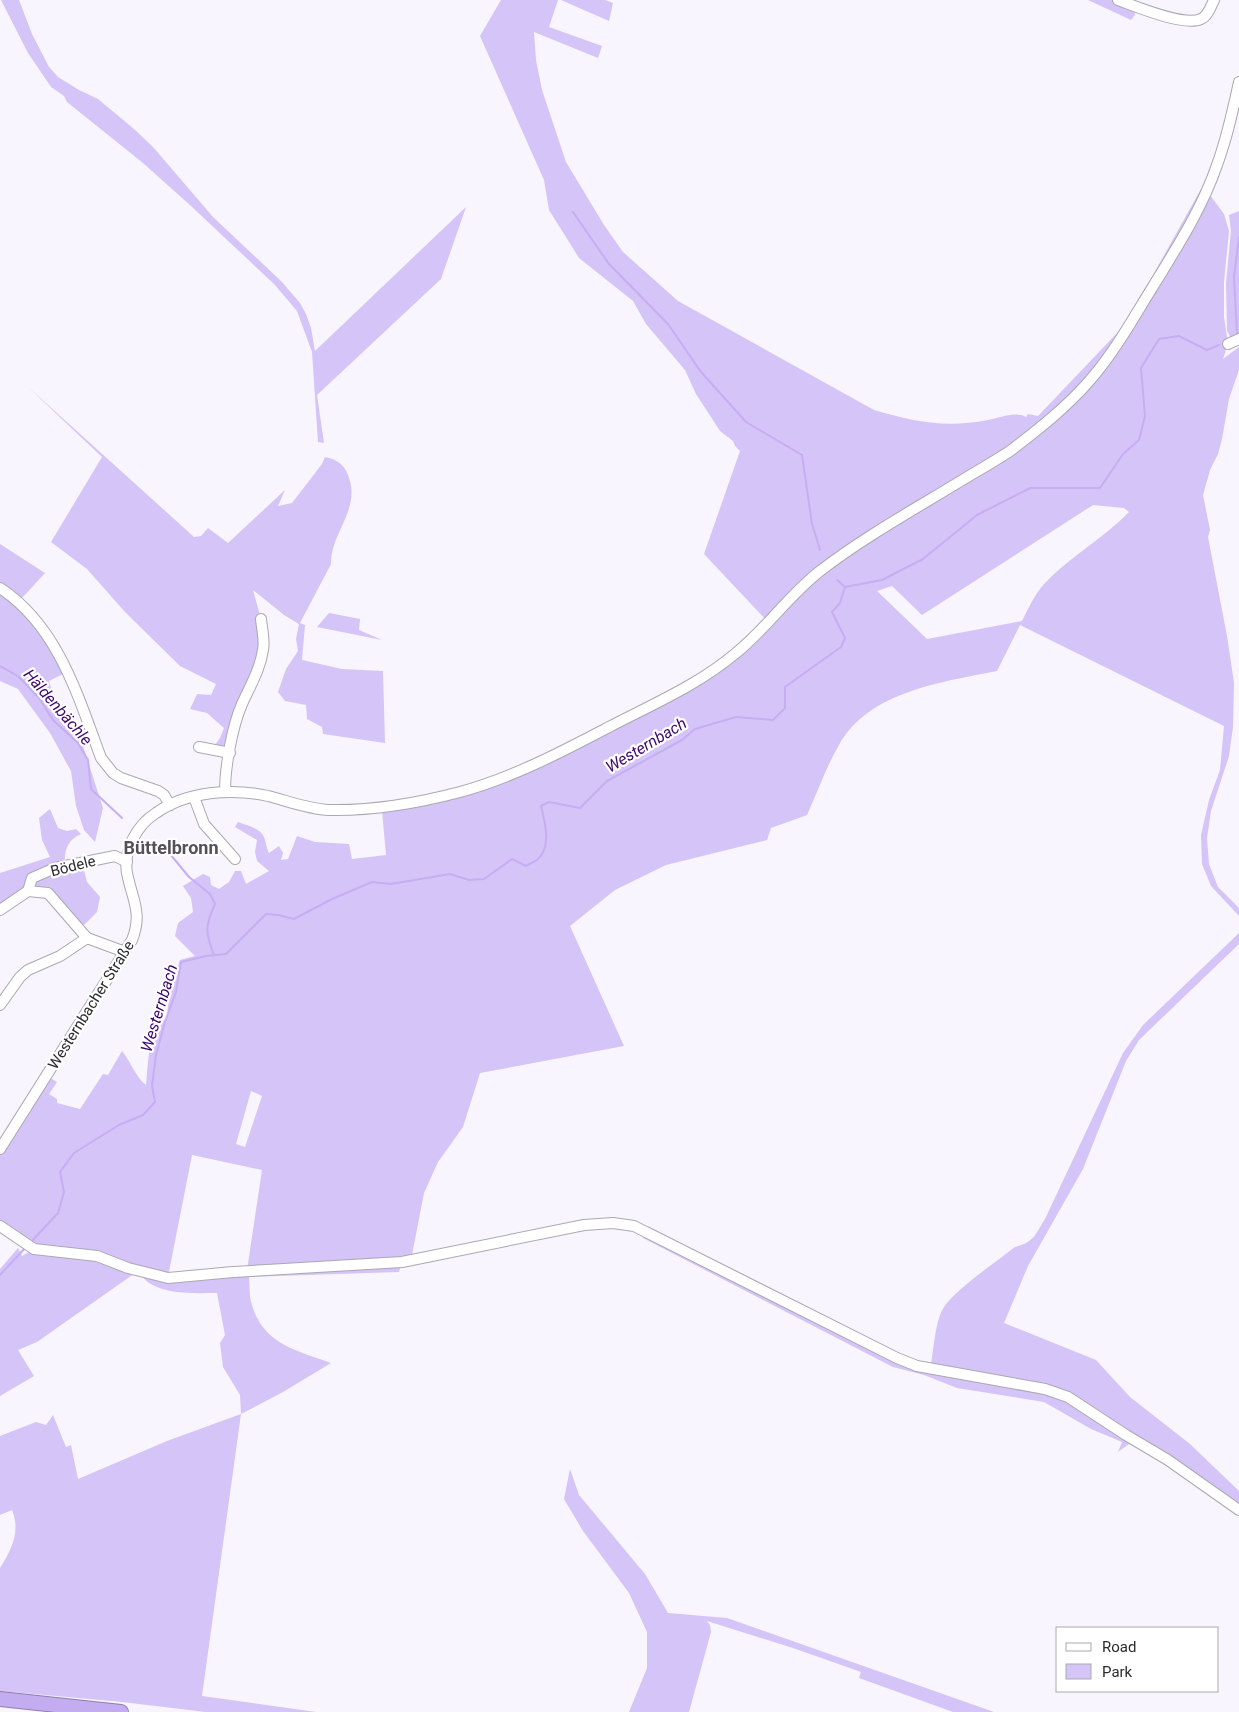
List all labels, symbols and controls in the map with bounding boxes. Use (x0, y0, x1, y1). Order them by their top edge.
water label: Häldenbächle (20, 665, 96, 749)
water label: Westernbach (602, 713, 690, 777)
district label: Büttelbronn (123, 837, 219, 858)
street label: Bödele (49, 852, 97, 880)
street label: Westernbacher Straße (44, 937, 138, 1073)
water label: Westernbach (137, 962, 181, 1054)
legend (1056, 1627, 1219, 1692)
text: Road (1102, 1638, 1136, 1656)
text: Park (1102, 1663, 1133, 1681)

